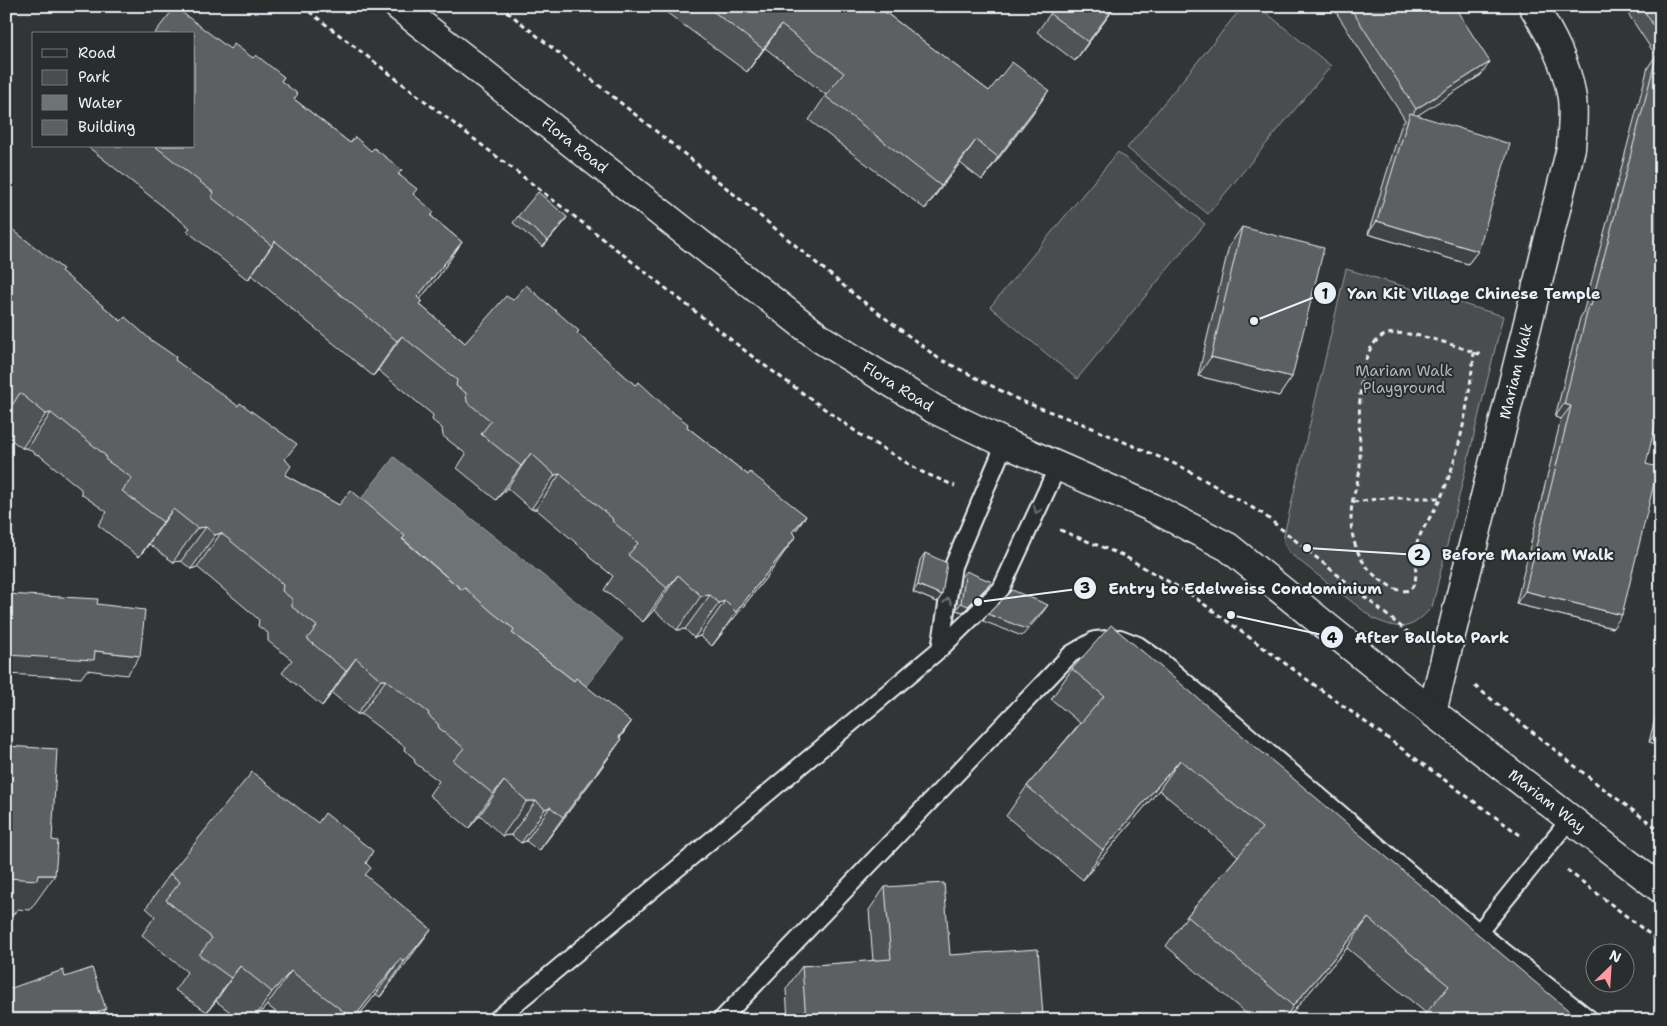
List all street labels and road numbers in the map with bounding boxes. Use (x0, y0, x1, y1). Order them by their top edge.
street label: Flora Road (537, 113, 613, 178)
street label: Mariam Walk (1495, 321, 1537, 421)
street label: Flora Road (859, 357, 938, 416)
street label: Mariam Way (1504, 765, 1590, 837)

